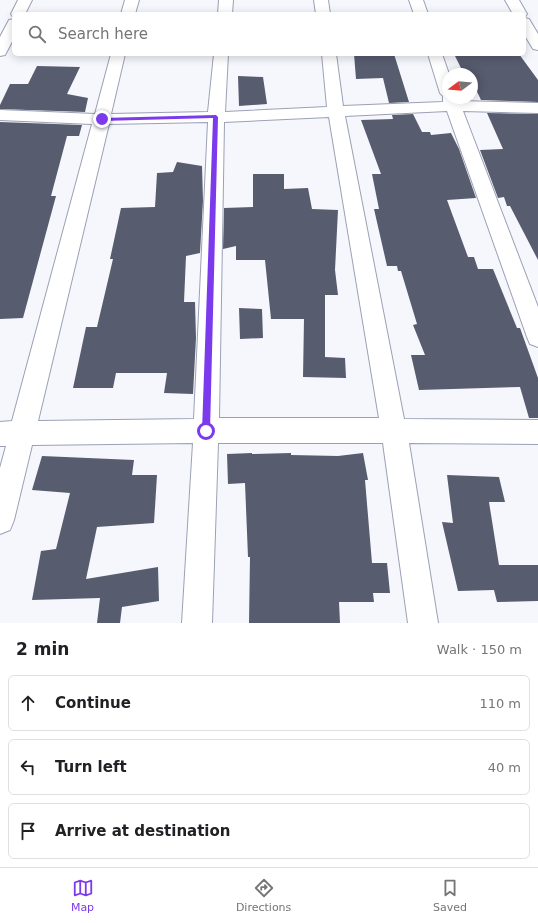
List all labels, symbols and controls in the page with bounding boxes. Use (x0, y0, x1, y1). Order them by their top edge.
search box (12, 12, 526, 56)
icon: search (26, 23, 48, 45)
text: Search here (58, 25, 148, 43)
north arrow (442, 68, 478, 104)
route end (93, 110, 111, 128)
route start (197, 422, 215, 440)
text: 2 min (16, 639, 69, 659)
text: Walk · 150 m (437, 642, 522, 657)
icon: ahead (17, 692, 39, 714)
text: Continue (55, 694, 131, 712)
text: 110 m (479, 696, 521, 711)
icon: left (17, 756, 39, 778)
text: Turn left (55, 758, 127, 776)
text: 40 m (488, 760, 521, 775)
icon: arrive (17, 820, 39, 842)
text: Arrive at destination (55, 822, 230, 840)
tab: Map (71, 877, 94, 914)
tab: Directions (236, 877, 291, 914)
tab: Saved (433, 877, 467, 914)

